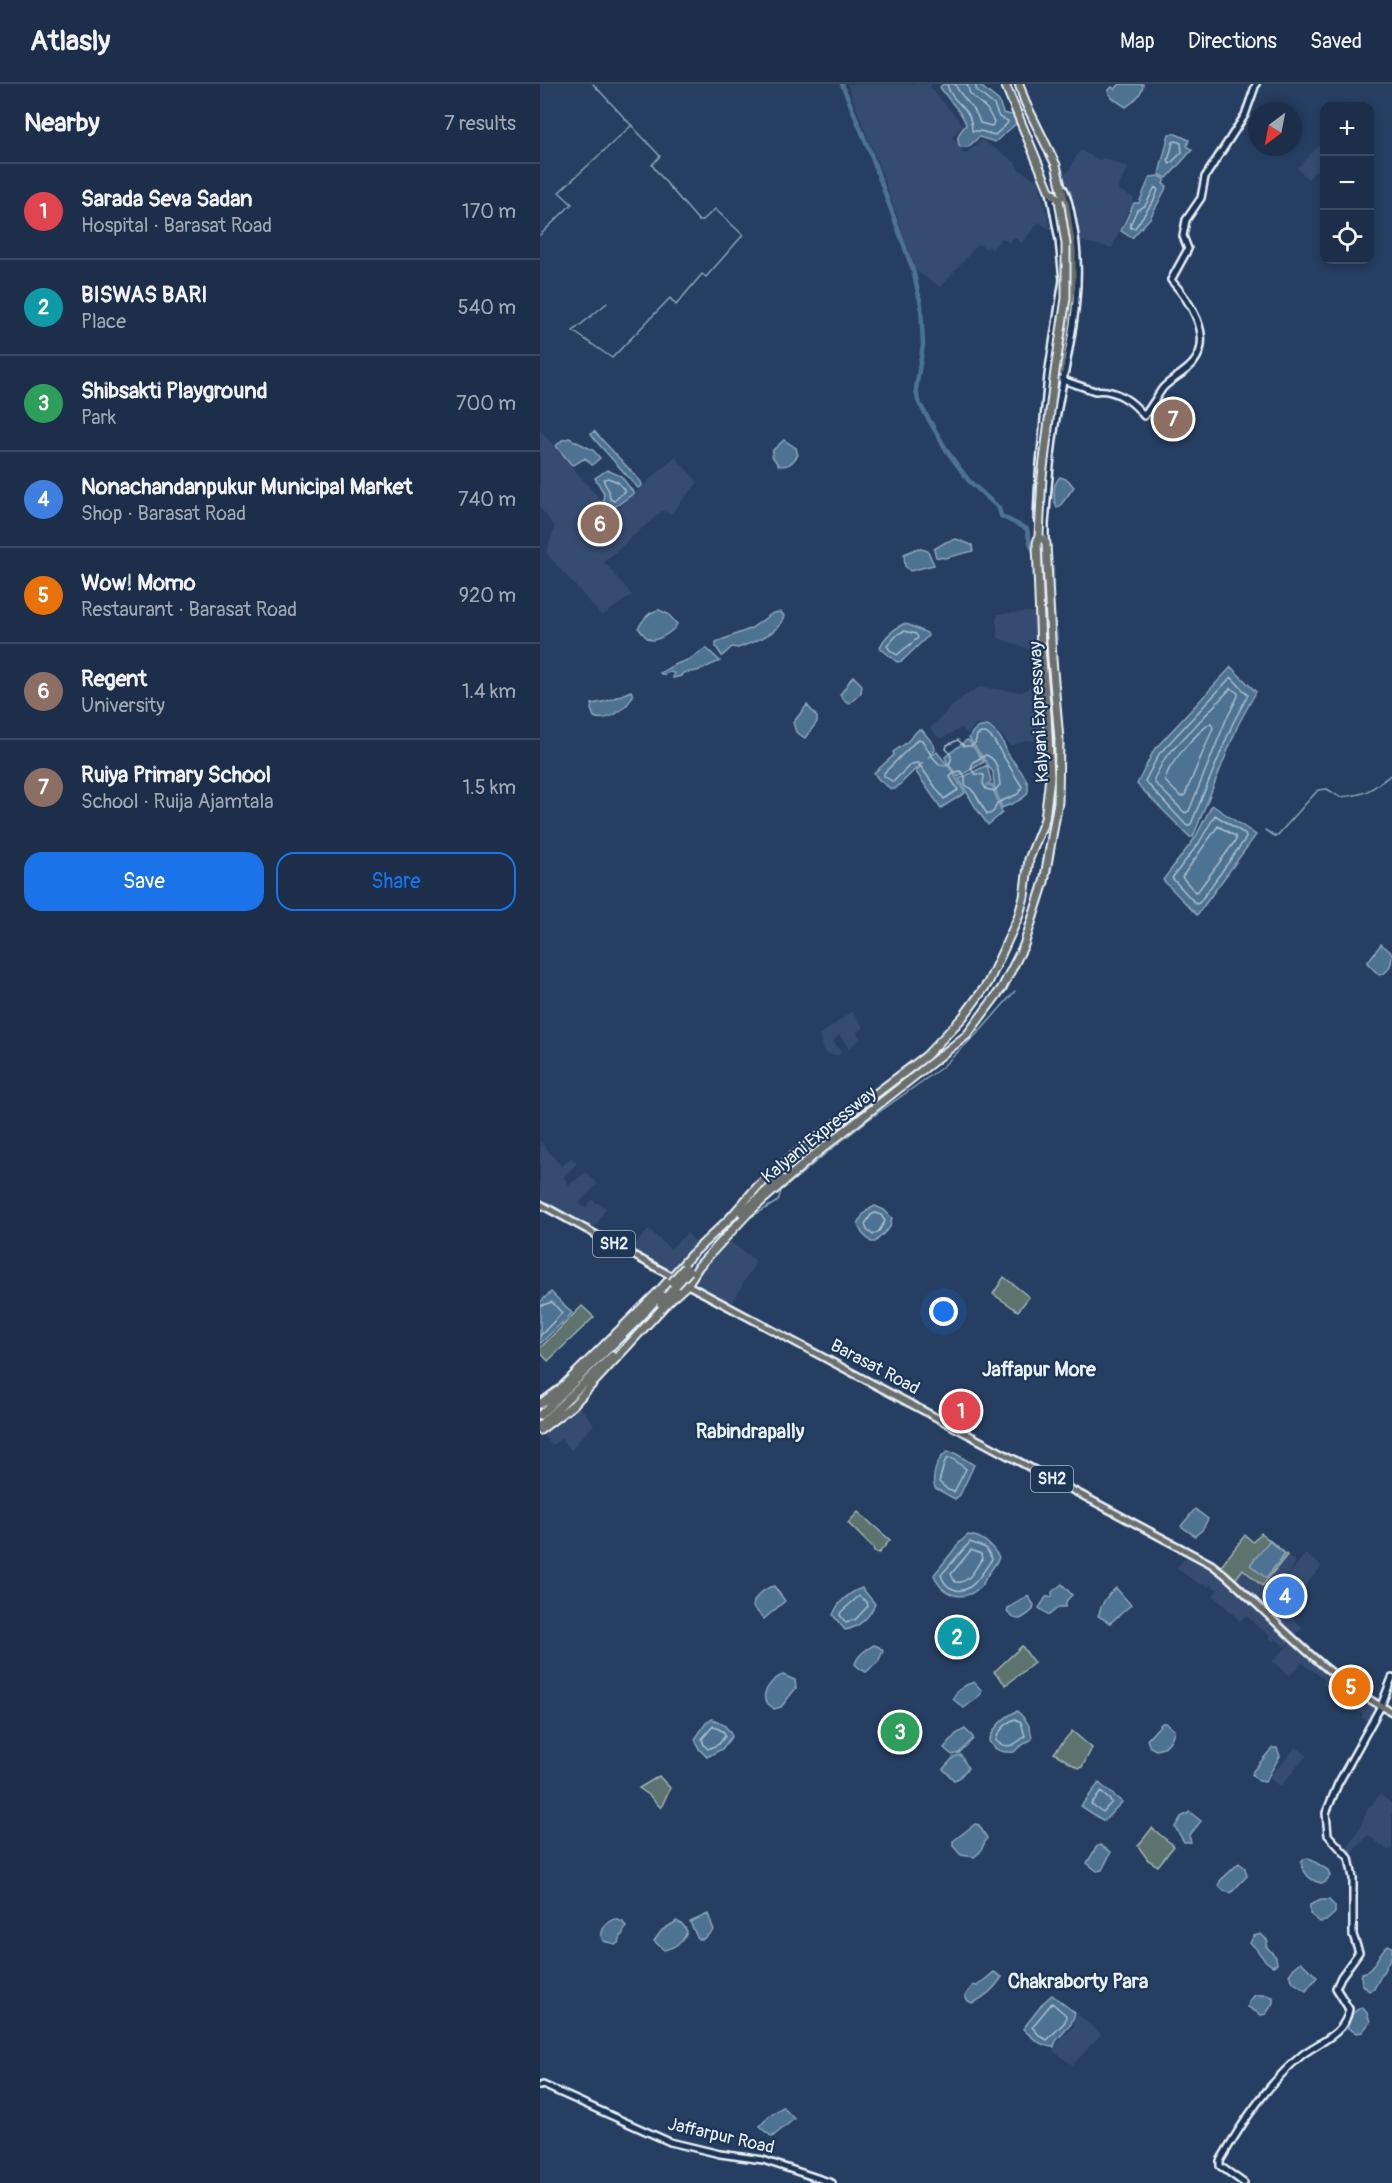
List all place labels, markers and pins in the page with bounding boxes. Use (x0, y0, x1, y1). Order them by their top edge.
pin: 7 (1154, 396, 1192, 442)
pin: 6 (580, 502, 620, 546)
pin: 1 (942, 1388, 980, 1434)
pin: 4 (1266, 1574, 1304, 1618)
pin: 2 (938, 1614, 976, 1660)
pin: 5 (1332, 1664, 1370, 1710)
pin: 3 (880, 1710, 920, 1754)

